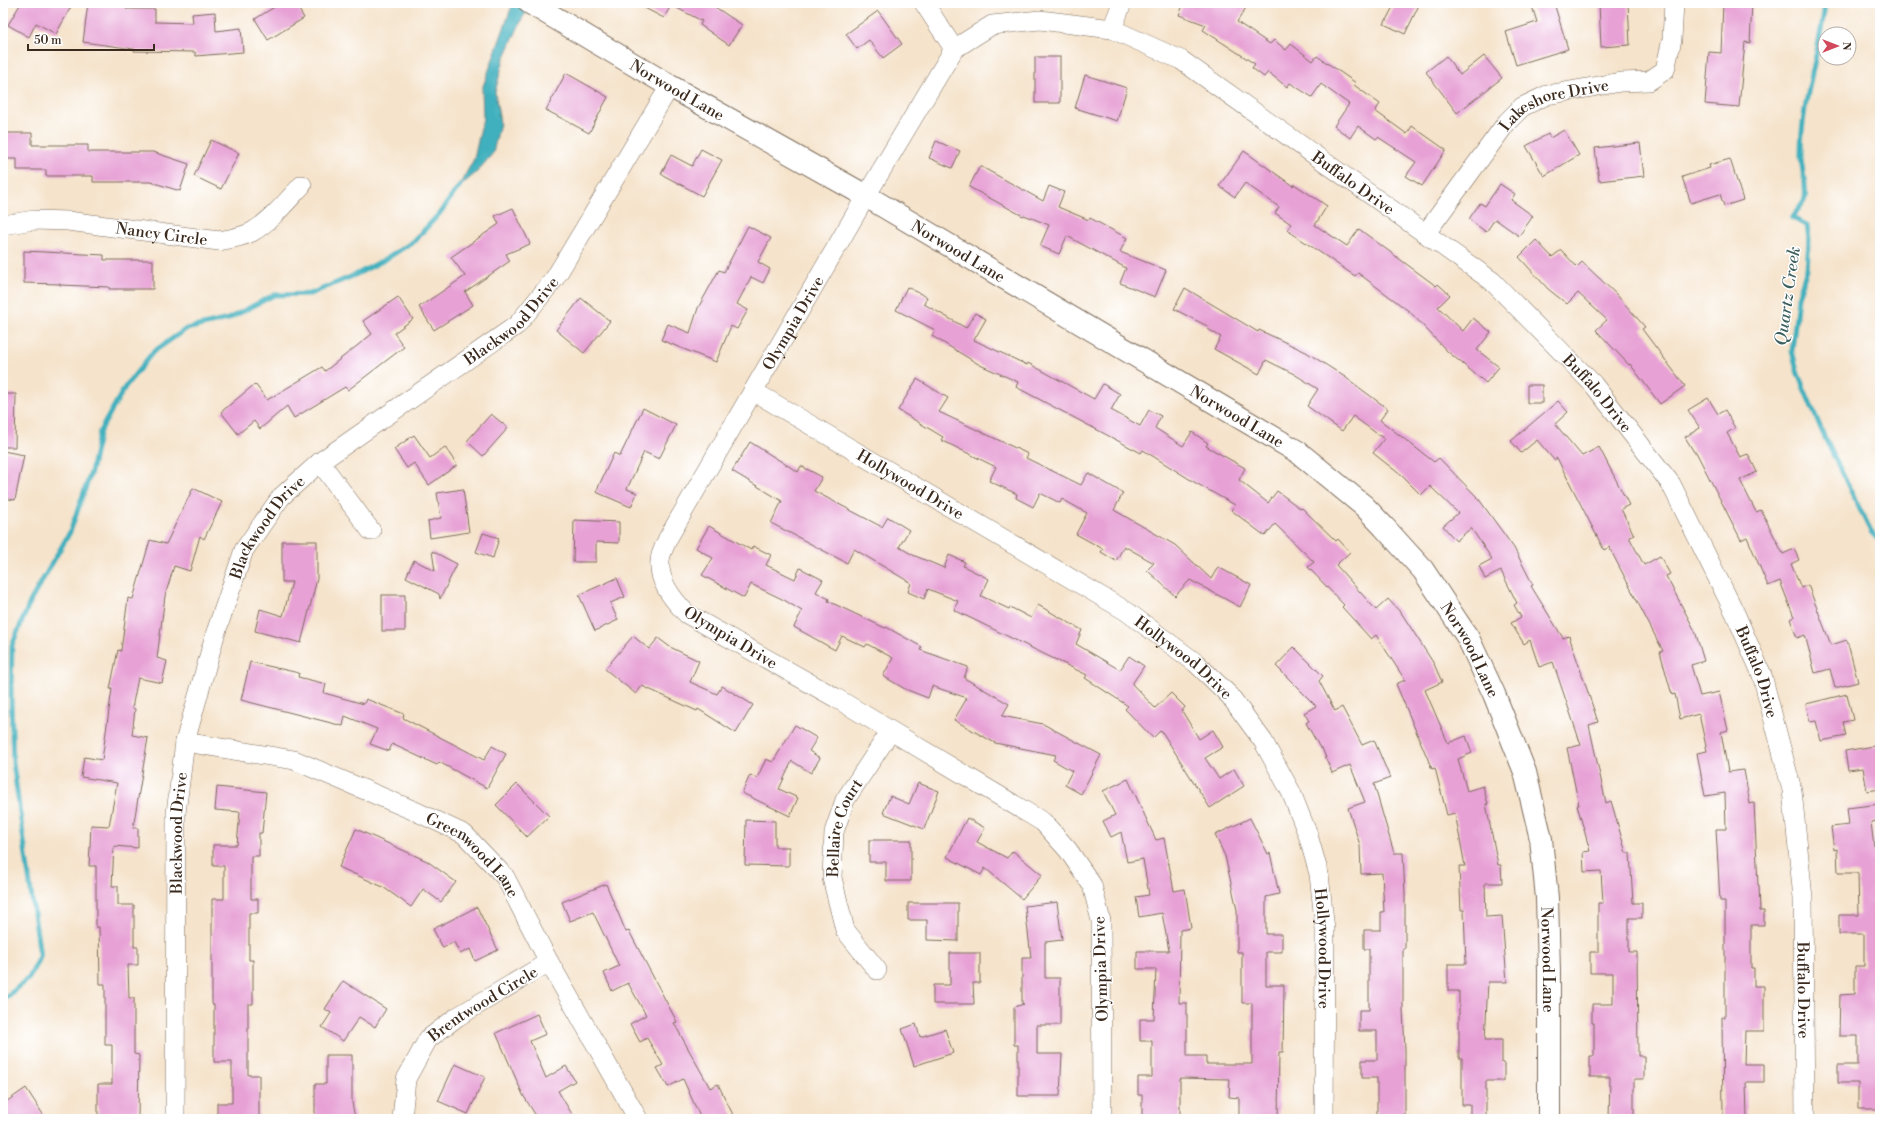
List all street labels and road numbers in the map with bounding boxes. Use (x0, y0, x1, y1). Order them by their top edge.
street label: Norwood Lane (626, 55, 728, 126)
street label: Lakeshore Drive (1495, 75, 1610, 135)
street label: Buffalo Drive (1307, 147, 1398, 220)
street label: Norwood Lane (907, 216, 1009, 287)
street label: Nancy Circle (115, 218, 209, 250)
street label: Blackwood Drive (459, 273, 563, 370)
street label: Olympia Drive (758, 273, 829, 374)
street label: Buffalo Drive (1558, 350, 1636, 437)
street label: Norwood Lane (1186, 381, 1287, 452)
street label: Hollywood Drive (853, 445, 967, 524)
street label: Blackwood Drive (226, 472, 309, 583)
street label: Norwood Lane (1436, 598, 1503, 701)
street label: Olympia Drive (680, 602, 781, 674)
street label: Hollywood Drive (1130, 612, 1236, 704)
street label: Buffalo Drive (1730, 622, 1782, 720)
street label: Blackwood Drive (167, 771, 192, 895)
street label: Bellaire Court (823, 775, 867, 879)
street label: Greenwood Lane (422, 809, 523, 901)
street label: Hollywood Drive (1310, 887, 1334, 1009)
street label: Norwood Lane (1536, 906, 1558, 1013)
street label: Olympia Drive (1089, 916, 1113, 1022)
street label: Buffalo Drive (1792, 941, 1813, 1039)
street label: Brentwood Circle (423, 962, 542, 1047)

